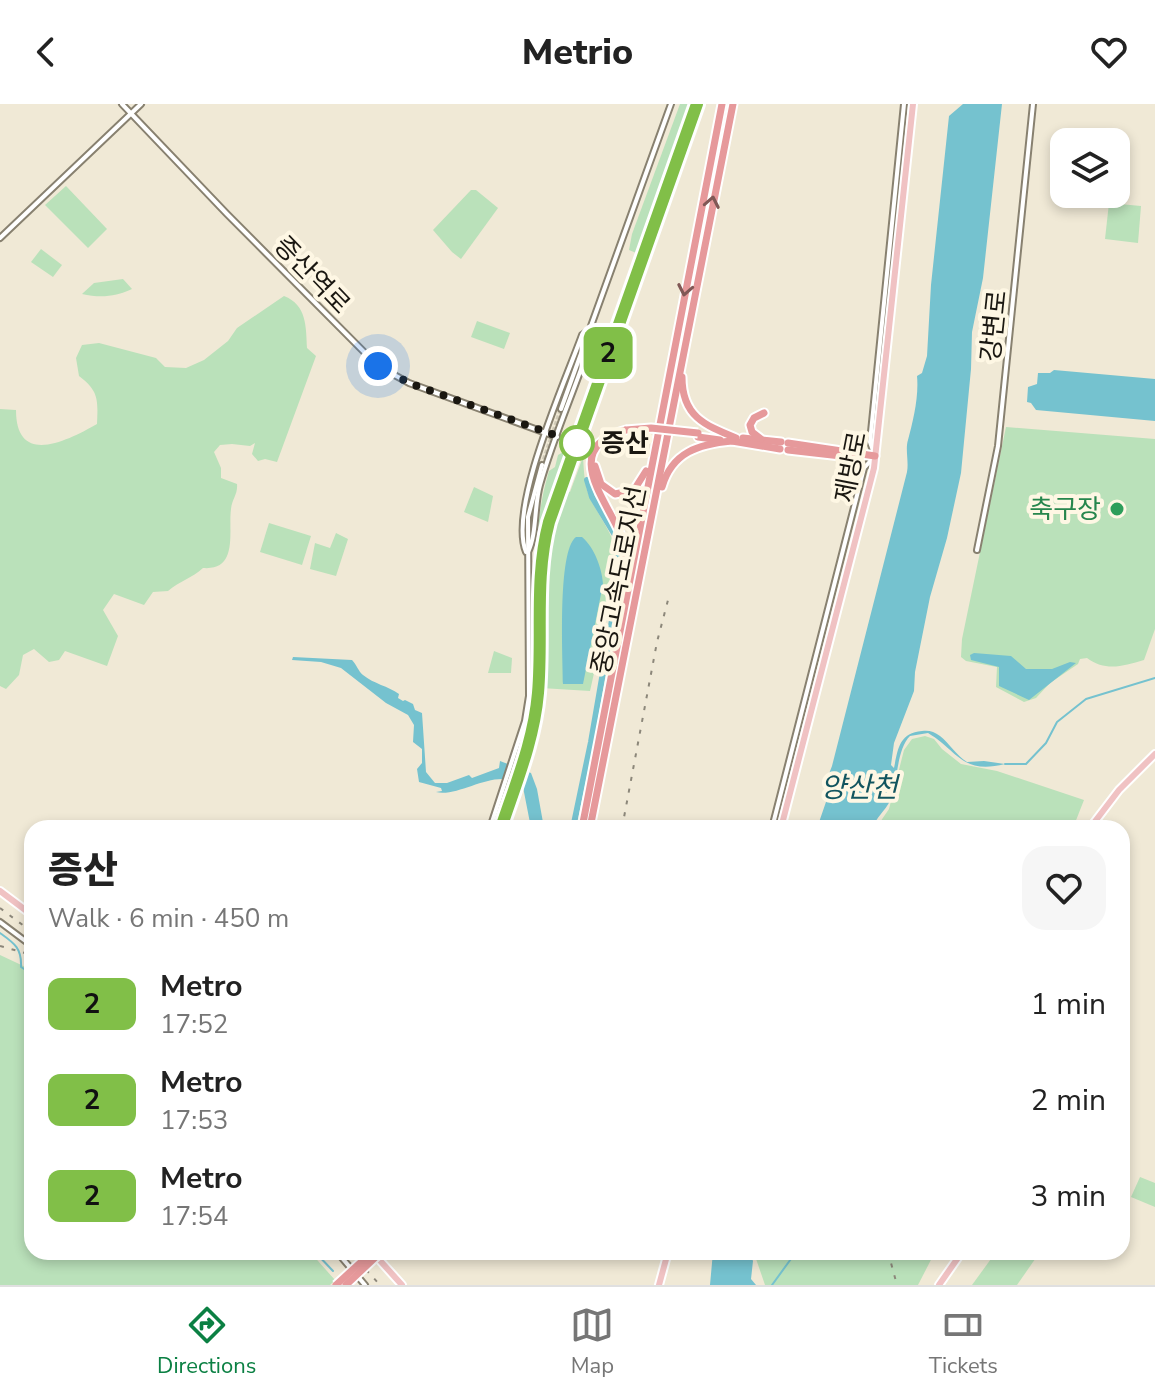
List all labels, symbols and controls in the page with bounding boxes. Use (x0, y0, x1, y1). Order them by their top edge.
text: Metrio (522, 28, 633, 77)
icon: back (24, 30, 68, 74)
icon: heart (1087, 30, 1131, 74)
map controls (1050, 128, 1130, 208)
button: layers (1050, 128, 1130, 208)
one-way arrow (703, 195, 720, 209)
street label: 증산역로 (266, 228, 358, 322)
one-way arrow (677, 284, 694, 297)
street label: 강변로 (973, 288, 1015, 364)
line badge: 2 (582, 327, 634, 379)
text: 2 (600, 334, 616, 372)
your location (358, 346, 398, 386)
marker: 증산 (560, 426, 594, 460)
place label: 증산 (601, 426, 649, 461)
street label: 제방로 (827, 428, 875, 506)
street label: 중앙고속도로지선 (584, 483, 654, 677)
place label: 축구장 (1029, 492, 1101, 527)
marker: 축구장 (1108, 500, 1126, 518)
water label: 양산천 (820, 769, 901, 807)
text: 증산 (48, 845, 118, 896)
button: heart (1022, 846, 1106, 930)
text: Walk · 6 min · 450 m (48, 901, 289, 936)
text: Metro (160, 966, 243, 1007)
text: 1 min (1031, 984, 1106, 1025)
text: 2 (84, 985, 100, 1023)
text: 17:52 (160, 1007, 228, 1042)
text: Metro (160, 1062, 243, 1103)
text: 2 min (1031, 1080, 1106, 1121)
text: 2 (84, 1081, 100, 1119)
text: 17:53 (160, 1103, 228, 1138)
text: Metro (160, 1158, 243, 1199)
text: 3 min (1031, 1176, 1106, 1217)
text: 2 (84, 1177, 100, 1215)
text: 17:54 (160, 1199, 228, 1234)
tab: Directions (157, 1303, 256, 1381)
tab: Map (570, 1303, 614, 1381)
tab: Tickets (929, 1303, 998, 1381)

